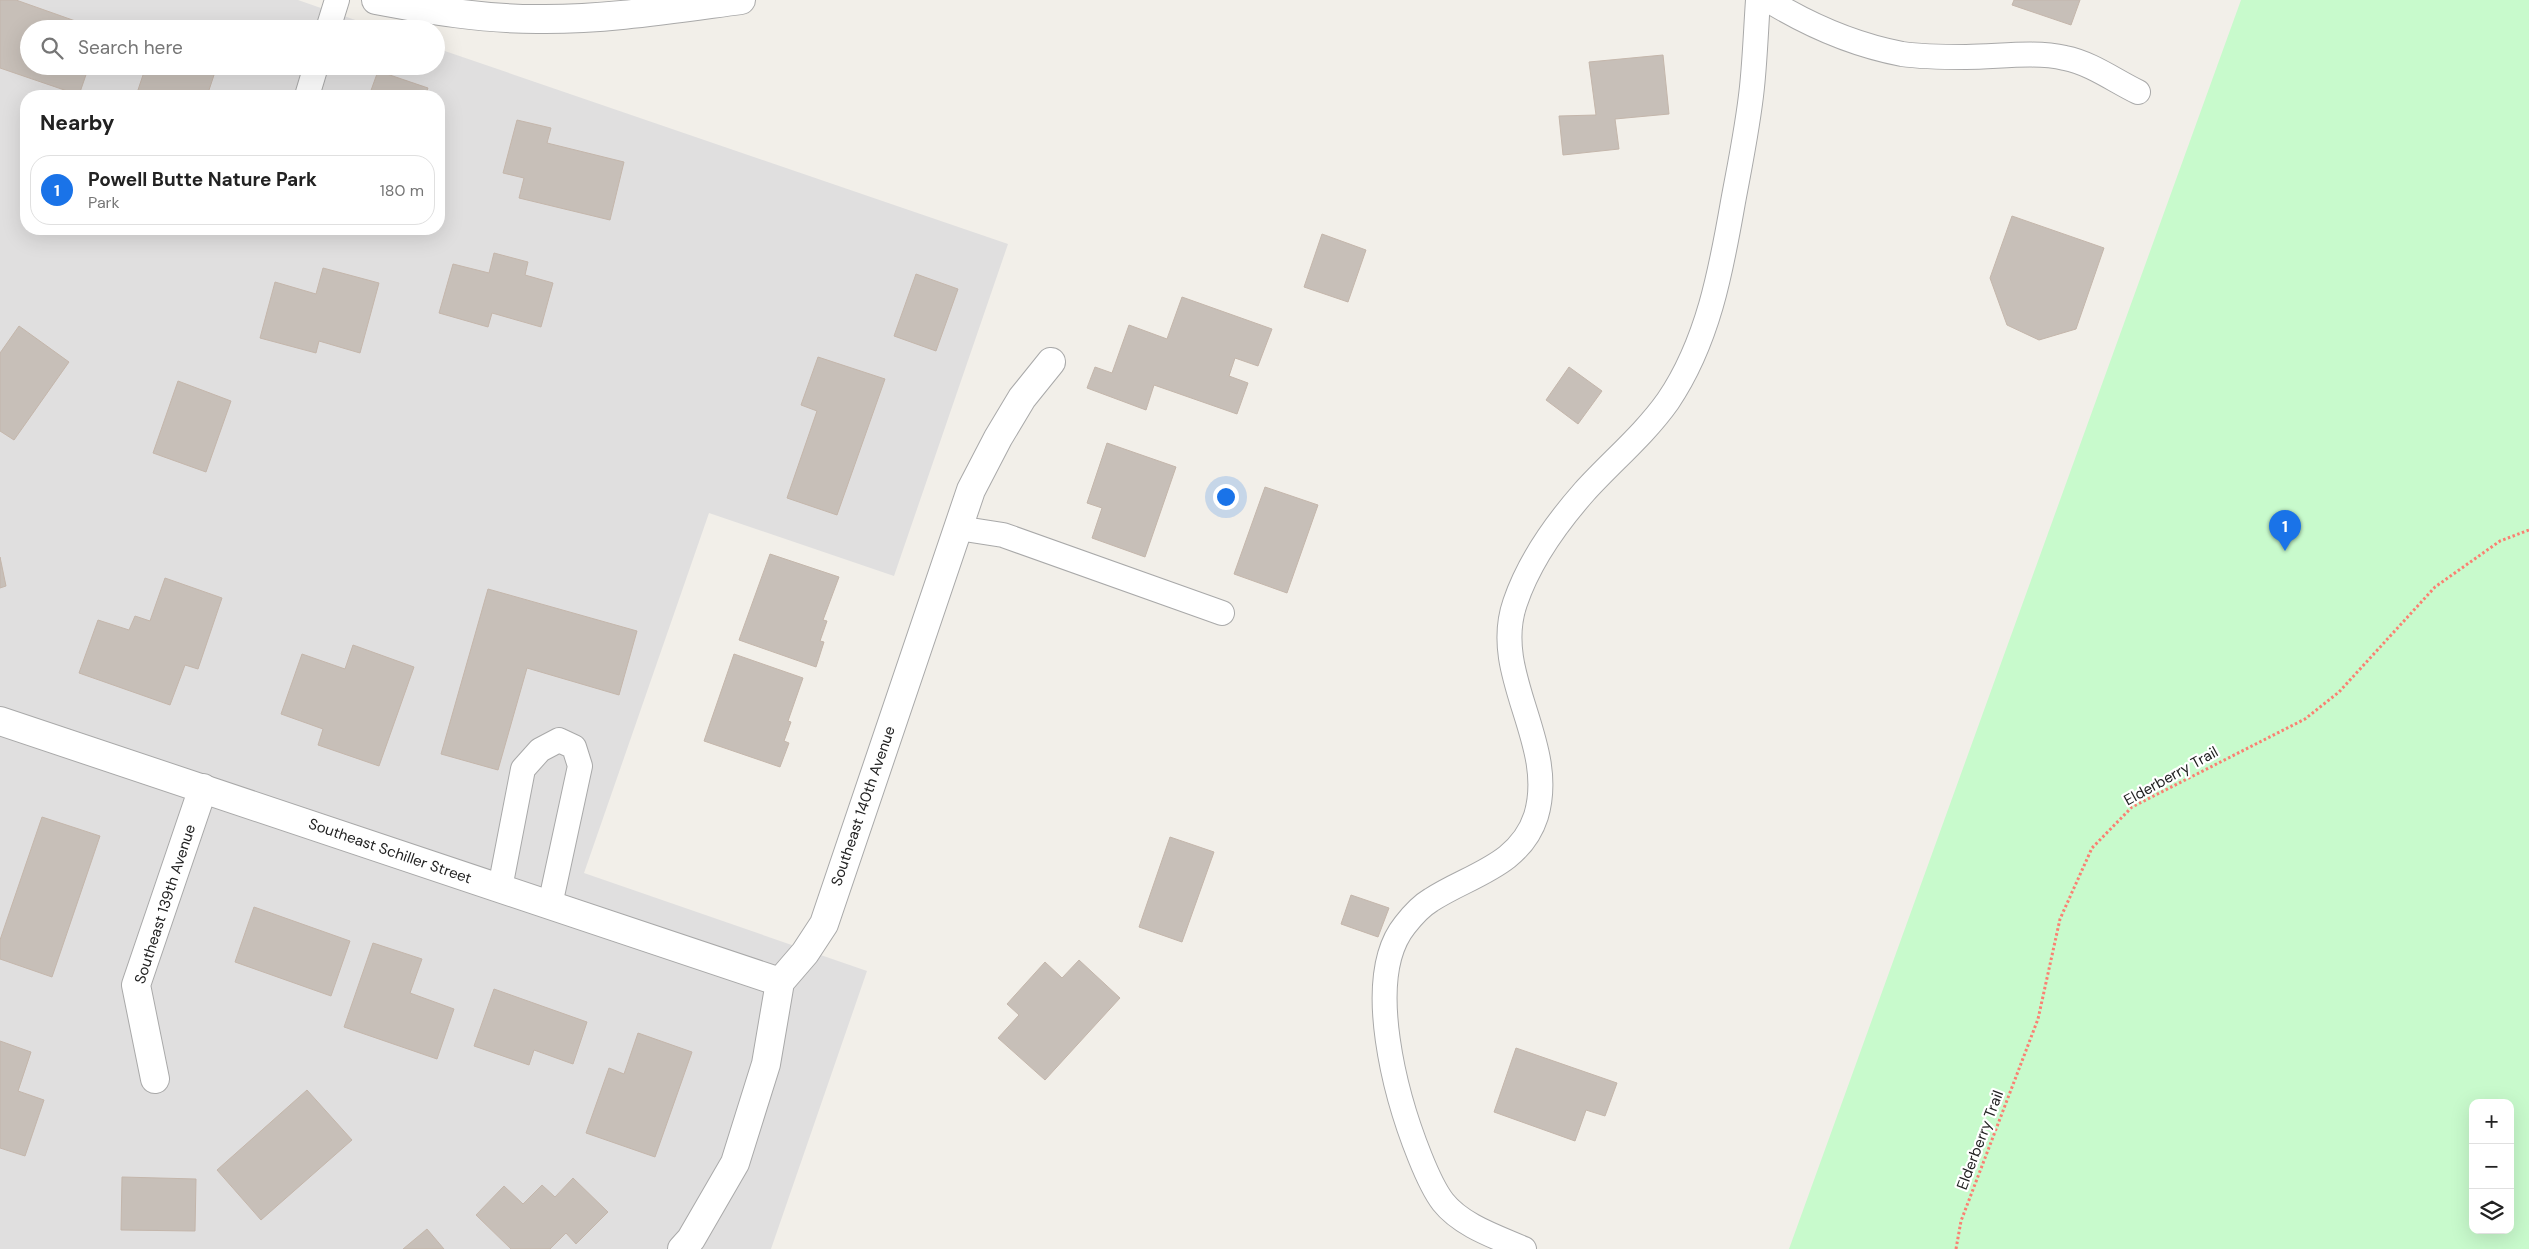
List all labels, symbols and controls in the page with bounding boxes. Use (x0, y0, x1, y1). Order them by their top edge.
search box (20, 20, 445, 75)
icon: search (38, 34, 66, 62)
text: Search here (78, 35, 183, 60)
text: Nearby (40, 109, 114, 137)
text: Powell Butte Nature Park (88, 167, 317, 192)
text: 1 (54, 180, 60, 201)
text: 180 m (380, 180, 424, 201)
text: Park (88, 192, 120, 213)
your location (1213, 484, 1239, 510)
pin: 1 (2269, 510, 2301, 551)
street label: Southeast 140th Avenue (826, 723, 900, 889)
street label: Elderberry Trail (2120, 742, 2222, 810)
street label: Southeast Schiller Street (306, 814, 474, 888)
street label: Southeast 139th Avenue (130, 822, 200, 986)
street label: Elderberry Trail (1952, 1087, 2008, 1193)
map controls (2469, 1099, 2514, 1234)
button: + (2469, 1099, 2514, 1144)
button: − (2469, 1144, 2514, 1189)
button: layers (2469, 1189, 2514, 1234)

